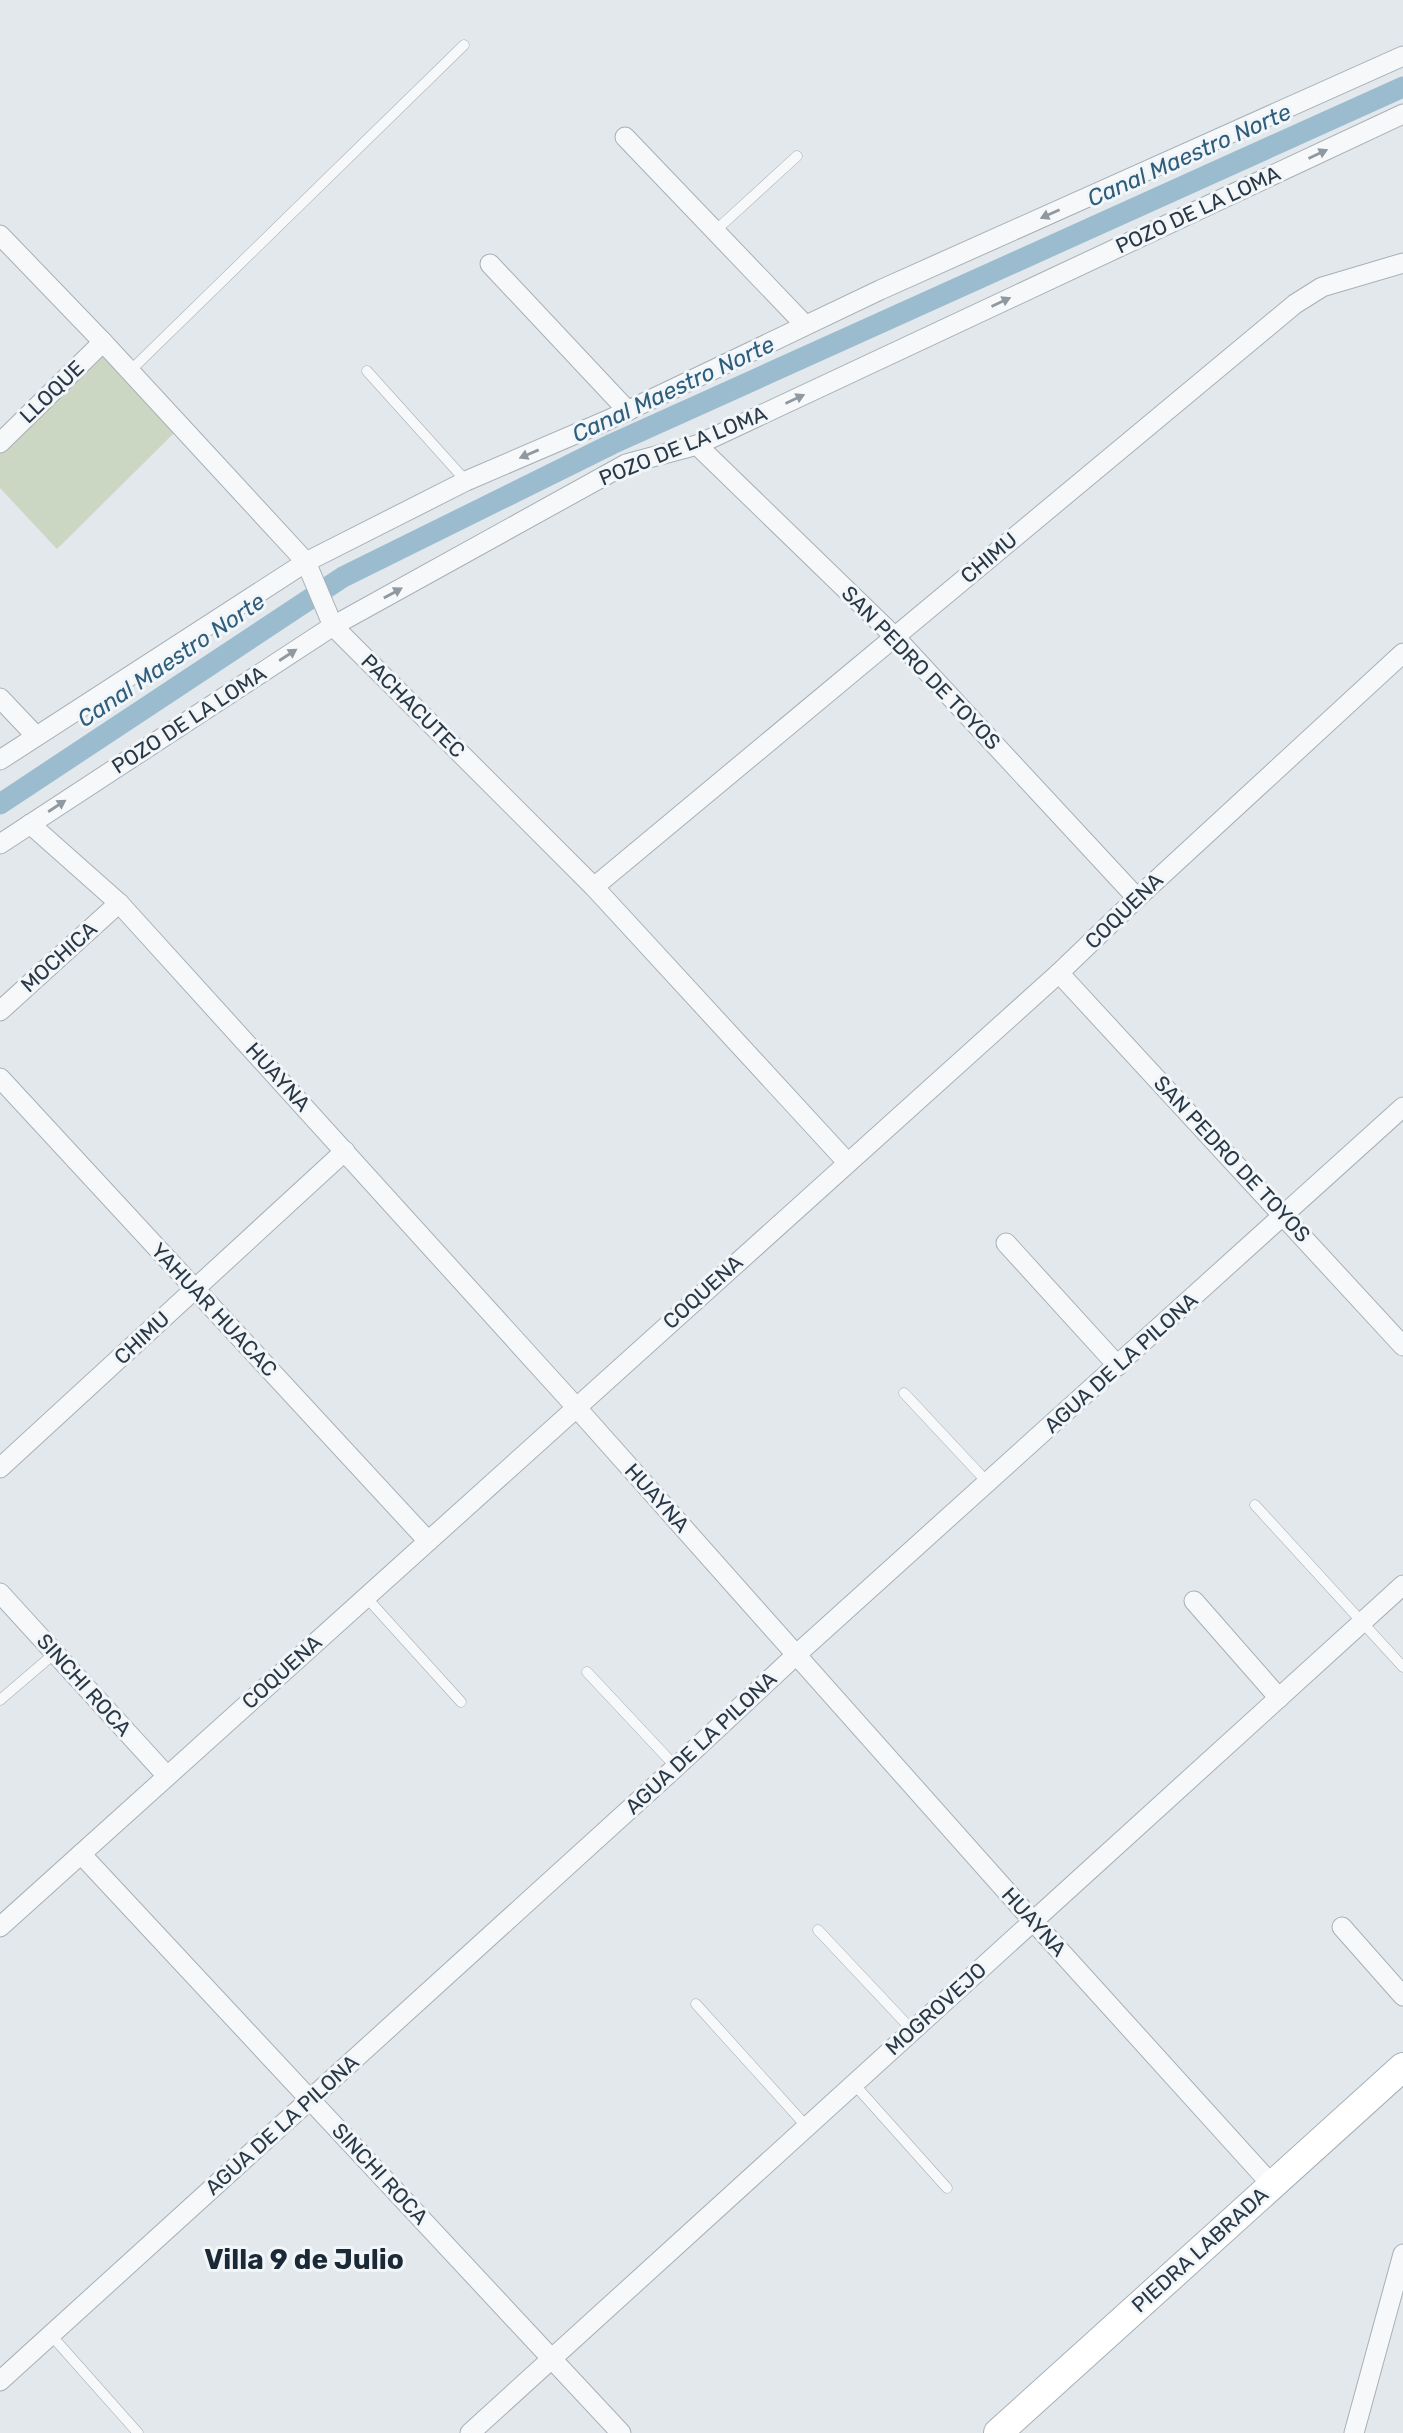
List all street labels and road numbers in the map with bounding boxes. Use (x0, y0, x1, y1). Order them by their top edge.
street label: POZO DE LA LOMA (1111, 160, 1284, 259)
street label: LLOQUE (14, 355, 89, 428)
street label: POZO DE LA LOMA (595, 400, 770, 491)
street label: CHIMU (955, 527, 1022, 588)
street label: SAN PEDRO DE TOYOS (837, 581, 1006, 755)
street label: PACHACUTEC (356, 648, 471, 763)
street label: POZO DE LA LOMA (107, 660, 271, 779)
street label: COQUENA (1080, 867, 1168, 954)
street label: MOCHICA (16, 916, 102, 997)
street label: HUAYNA (241, 1037, 316, 1116)
street label: SAN PEDRO DE TOYOS (1149, 1070, 1316, 1247)
street label: YAHUAR HUACAC (146, 1238, 283, 1382)
street label: COQUENA (658, 1249, 748, 1334)
street label: AGUA DE LA PILONA (1039, 1287, 1203, 1438)
street label: CHIMU (109, 1306, 174, 1369)
street label: HUAYNA (620, 1458, 695, 1537)
street label: SINCHI ROCA (32, 1628, 137, 1741)
street label: COQUENA (237, 1629, 327, 1714)
street label: AGUA DE LA PILONA (620, 1666, 781, 1819)
street label: HUAYNA (997, 1882, 1072, 1961)
street label: MOGROVEJO (880, 1957, 991, 2060)
street label: AGUA DE LA PILONA (200, 2049, 364, 2200)
street label: SINCHI ROCA (327, 2118, 434, 2229)
street label: PIEDRA LABRADA (1126, 2182, 1273, 2317)

